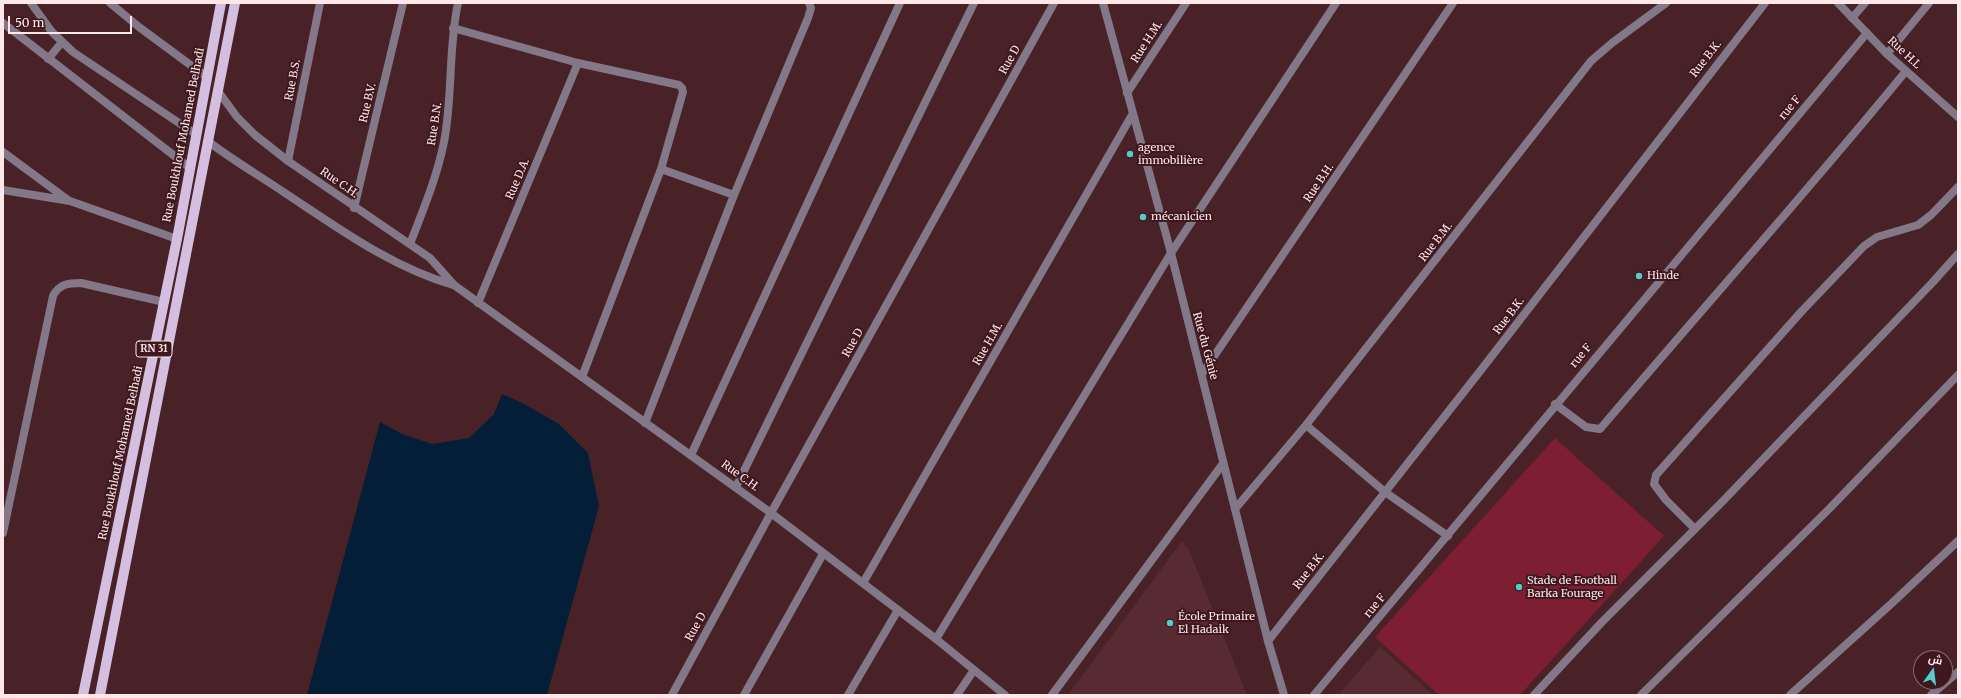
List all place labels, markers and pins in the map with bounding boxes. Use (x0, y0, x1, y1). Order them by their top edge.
place label: agence immobilière (1138, 141, 1203, 167)
marker: agence immobilière (1125, 149, 1135, 159)
place label: mécanicien (1151, 210, 1212, 224)
marker: mécanicien (1138, 212, 1148, 222)
place label: Hinde (1647, 269, 1679, 283)
marker: Hinde (1634, 271, 1644, 281)
place label: Stade de Football Barka Fourage (1527, 574, 1617, 600)
marker: Stade de Football Barka Fourage (1514, 582, 1524, 592)
place label: École Primaire El Hadaik (1178, 610, 1255, 636)
marker: École Primaire El Hadaik (1165, 618, 1175, 628)

